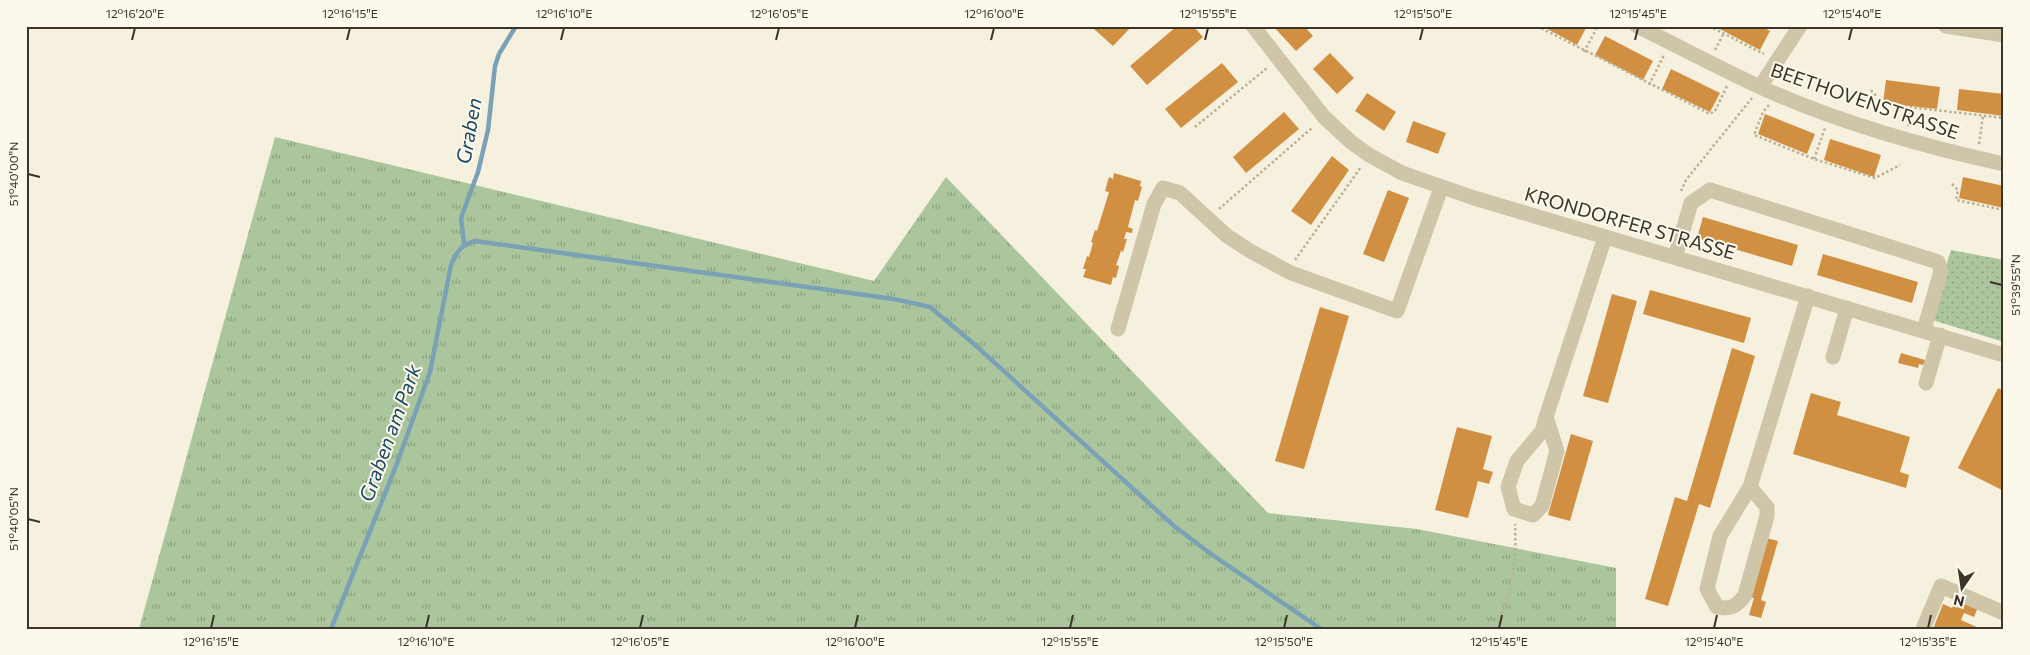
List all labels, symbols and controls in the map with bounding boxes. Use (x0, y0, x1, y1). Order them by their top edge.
text: 12°16'20"E (106, 6, 164, 20)
text: 12°16'15"E (322, 6, 378, 20)
text: 12°16'10"E (536, 6, 592, 20)
text: 12°16'05"E (750, 6, 808, 20)
text: 12°16'00"E (964, 6, 1024, 20)
text: 12°15'55"E (1179, 6, 1237, 20)
text: 12°15'50"E (1394, 6, 1452, 20)
text: 12°15'45"E (1609, 6, 1667, 20)
text: 12°15'40"E (1823, 6, 1881, 20)
street label: BEETHOVENSTRASSE (1768, 58, 1962, 144)
water label: Graben (450, 96, 486, 166)
text: 51°40'00"N (6, 142, 20, 206)
street label: KRONDORFER STRASSE (1522, 181, 1738, 264)
text: 51°39'55"N (2008, 254, 2022, 316)
water label: Graben am Park (353, 360, 425, 505)
text: 51°40'05"N (6, 487, 20, 551)
north arrow (1938, 562, 1988, 612)
text: N (1952, 592, 1966, 611)
text: 12°16'15"E (183, 634, 239, 648)
text: 12°16'10"E (398, 634, 454, 648)
text: 12°16'05"E (611, 634, 669, 648)
text: 12°16'00"E (825, 634, 885, 648)
text: 12°15'55"E (1041, 634, 1099, 648)
text: 12°15'50"E (1255, 634, 1313, 648)
text: 12°15'45"E (1470, 634, 1528, 648)
text: 12°15'40"E (1685, 634, 1743, 648)
text: 12°15'35"E (1899, 634, 1957, 648)

